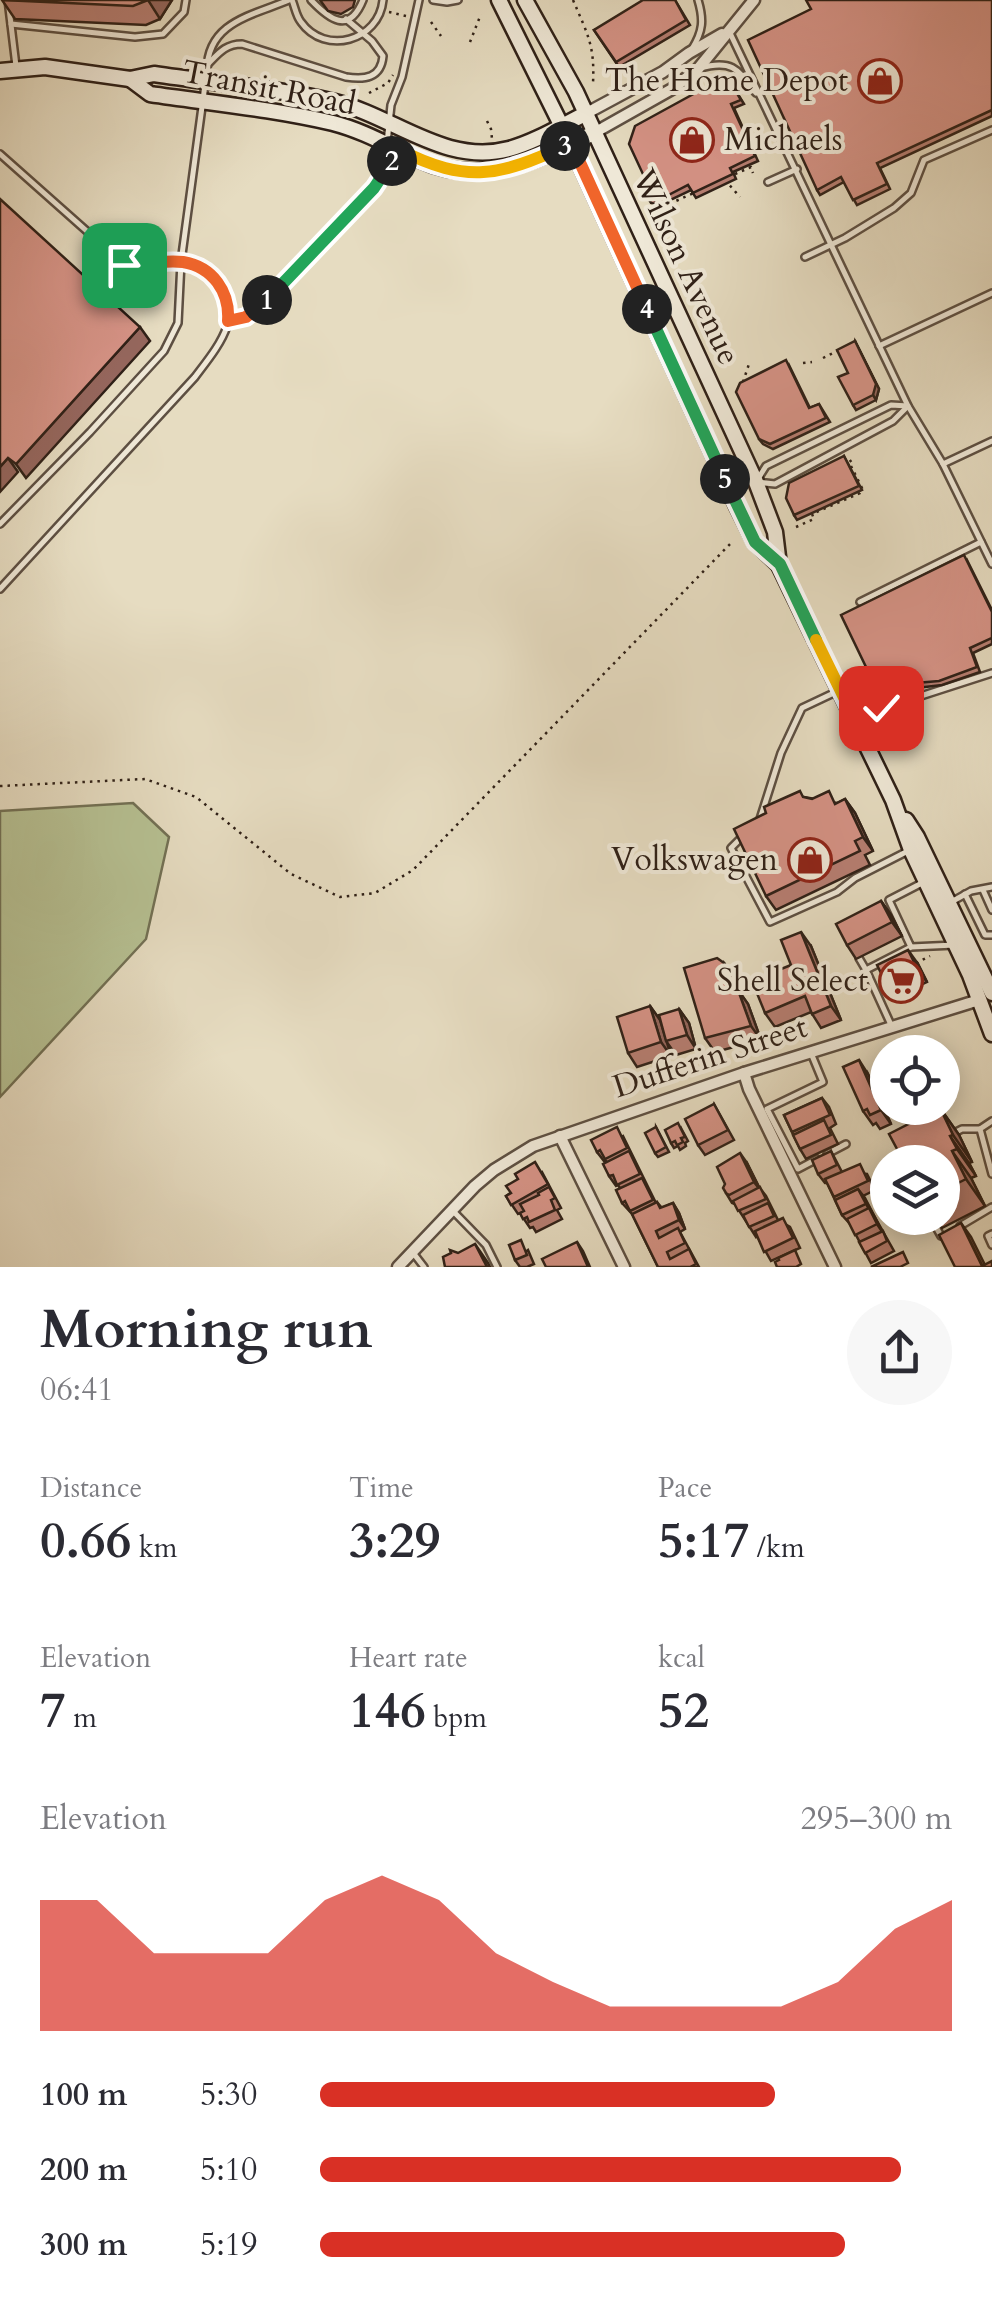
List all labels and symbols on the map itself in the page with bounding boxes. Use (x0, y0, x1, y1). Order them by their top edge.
street label: Transit Road (178, 50, 360, 126)
shop icon: The Home Depot (857, 58, 903, 104)
place label: The Home Depot (605, 59, 848, 103)
shop icon: Michaels (669, 117, 715, 163)
place label: Michaels (724, 118, 843, 162)
pin: 3 (540, 121, 590, 171)
pin: 2 (367, 136, 417, 186)
street label: Wilson Avenue (621, 161, 751, 372)
pin (82, 223, 167, 308)
pin: 1 (242, 275, 292, 325)
pin: 4 (622, 284, 672, 334)
pin: 5 (700, 454, 750, 504)
pin (839, 666, 924, 751)
shop icon: Volkswagen (787, 837, 833, 883)
place label: Volkswagen (611, 838, 778, 882)
supermarket icon: Shell Select (878, 958, 924, 1004)
place label: Shell Select (717, 959, 868, 1003)
street label: Dufferin Street (607, 1005, 813, 1109)

